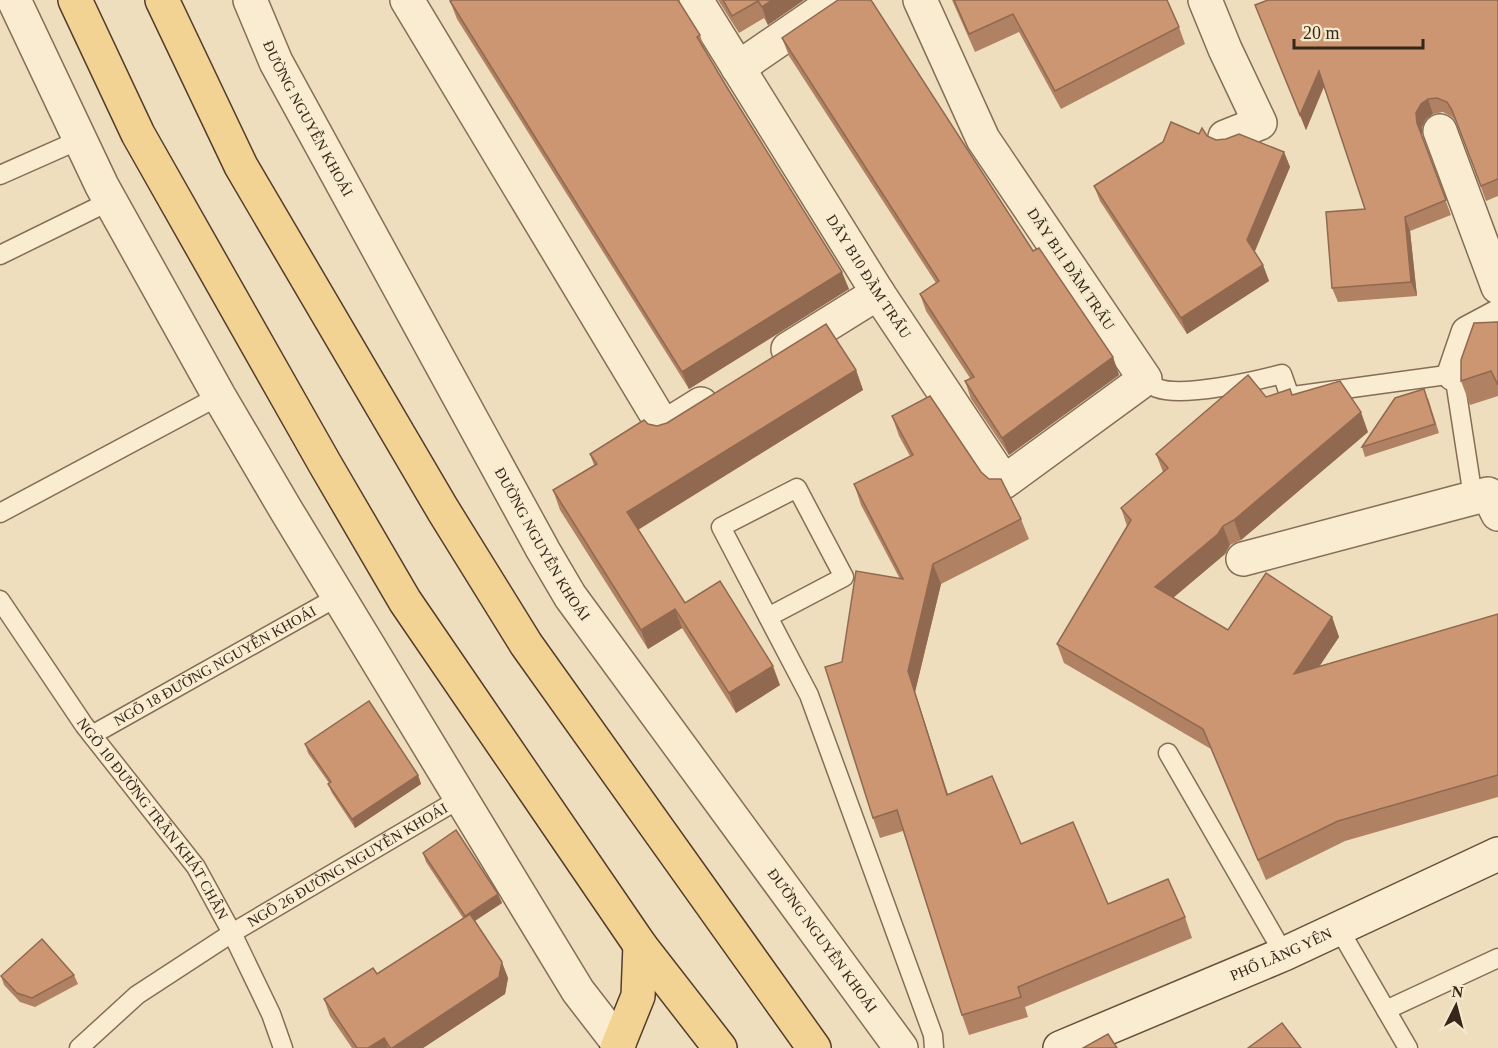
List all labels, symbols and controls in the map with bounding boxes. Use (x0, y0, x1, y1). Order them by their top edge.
scale bar (1294, 12, 1423, 50)
text: 20 m (1303, 23, 1340, 43)
street label: ĐƯỜNG NGUYỄN KHOÁI (260, 38, 356, 199)
street label: DÃY B11 ĐẦM TRẤU (1024, 205, 1118, 333)
street label: DÃY B10 ĐẦM TRẤU (823, 212, 914, 342)
street label: ĐƯỜNG NGUYỄN KHOÁI (492, 465, 593, 624)
street label: NGÕ 18 ĐƯỜNG NGUYỄN KHOÁI (111, 603, 319, 729)
street label: NGÕ 10 ĐƯỜNG TRẦN KHÁT CHÂN (74, 715, 231, 922)
street label: NGÕ 26 ĐƯỜNG NGUYỄN KHOÁI (245, 800, 450, 930)
street label: ĐƯỜNG NGUYỄN KHOÁI (764, 866, 880, 1016)
street label: PHỐ LÃNG YÊN (1228, 925, 1335, 984)
north arrow (1426, 976, 1486, 1036)
text: N (1451, 983, 1465, 1001)

